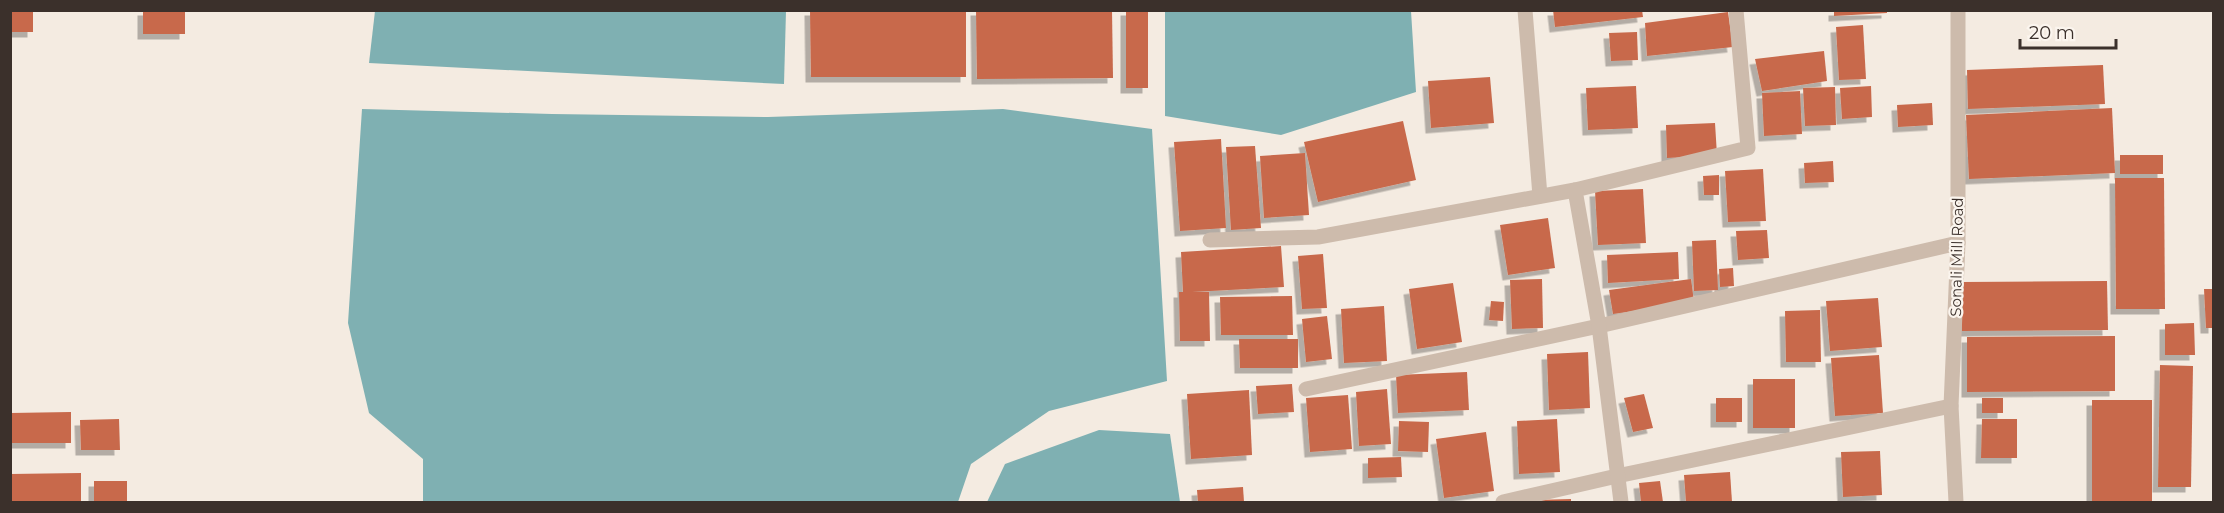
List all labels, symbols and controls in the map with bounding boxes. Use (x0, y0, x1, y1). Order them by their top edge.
scale bar (2020, 12, 2116, 50)
text: 20 m (2029, 22, 2075, 44)
street label: Sonali Mill Road (1946, 197, 1967, 317)

